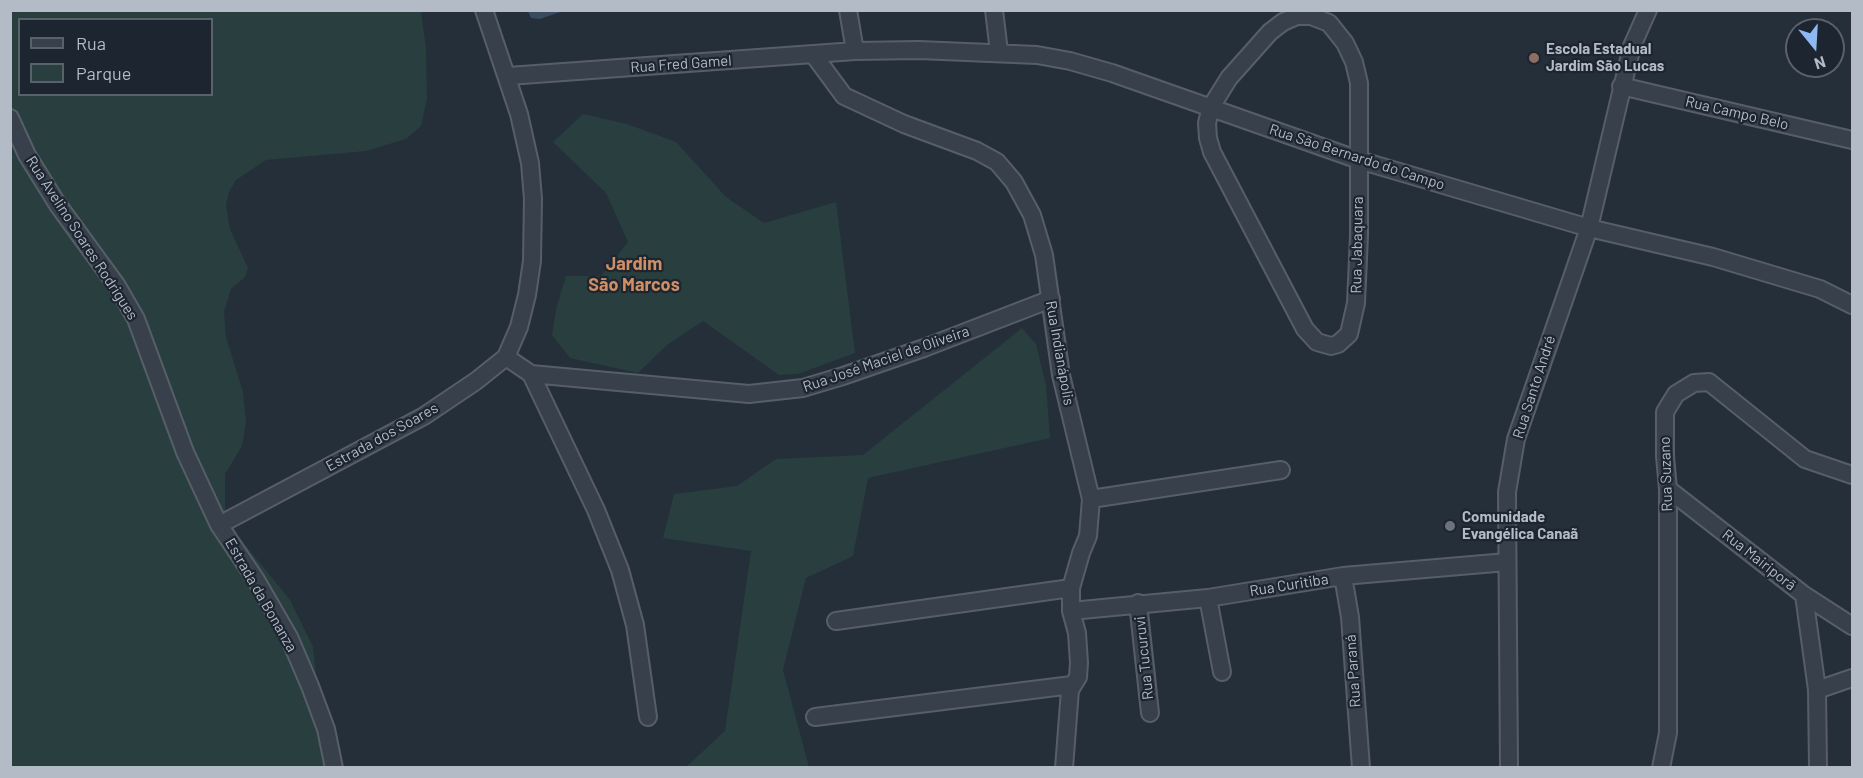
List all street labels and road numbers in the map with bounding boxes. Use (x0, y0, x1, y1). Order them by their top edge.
street label: Rua Fred Gamel (630, 51, 732, 77)
street label: Rua Campo Belo (1684, 92, 1790, 134)
street label: Rua São Bernardo do Campo (1267, 120, 1447, 194)
street label: Rua Avelino Soares Rodrigues (22, 153, 142, 323)
street label: Rua Jabaquara (1347, 196, 1367, 294)
street label: Rua Indianápolis (1042, 299, 1078, 407)
street label: Rua José Maciel de Oliveira (800, 322, 972, 396)
street label: Rua Santo André (1509, 333, 1559, 441)
street label: Estrada dos Soares (323, 399, 441, 475)
street label: Rua Suzano (1656, 436, 1676, 512)
street label: Rua Mairiporã (1718, 526, 1800, 594)
street label: Estrada da Bonanza (221, 535, 301, 655)
street label: Rua Curitiba (1248, 570, 1330, 600)
street label: Rua Tucuruvi (1131, 615, 1157, 701)
street label: Rua Paraná (1341, 634, 1365, 708)

